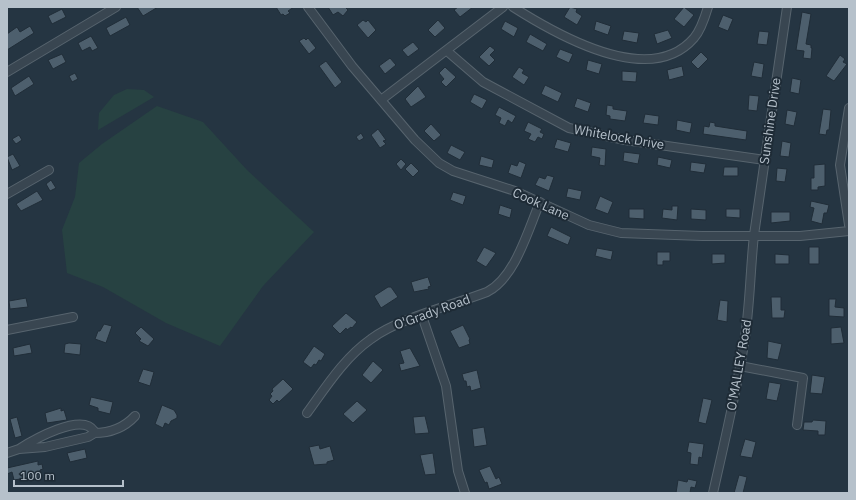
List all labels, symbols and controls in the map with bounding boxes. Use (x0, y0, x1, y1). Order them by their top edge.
street label: Sunshine Drive (756, 77, 784, 165)
street label: Whitelock Drive (573, 121, 665, 153)
street label: Cook Lane (510, 184, 572, 224)
street label: O'Grady Road (392, 290, 472, 334)
street label: O'MALLEY Road (723, 318, 755, 412)
scale bar (14, 462, 123, 488)
text: 100 m (20, 468, 55, 483)

